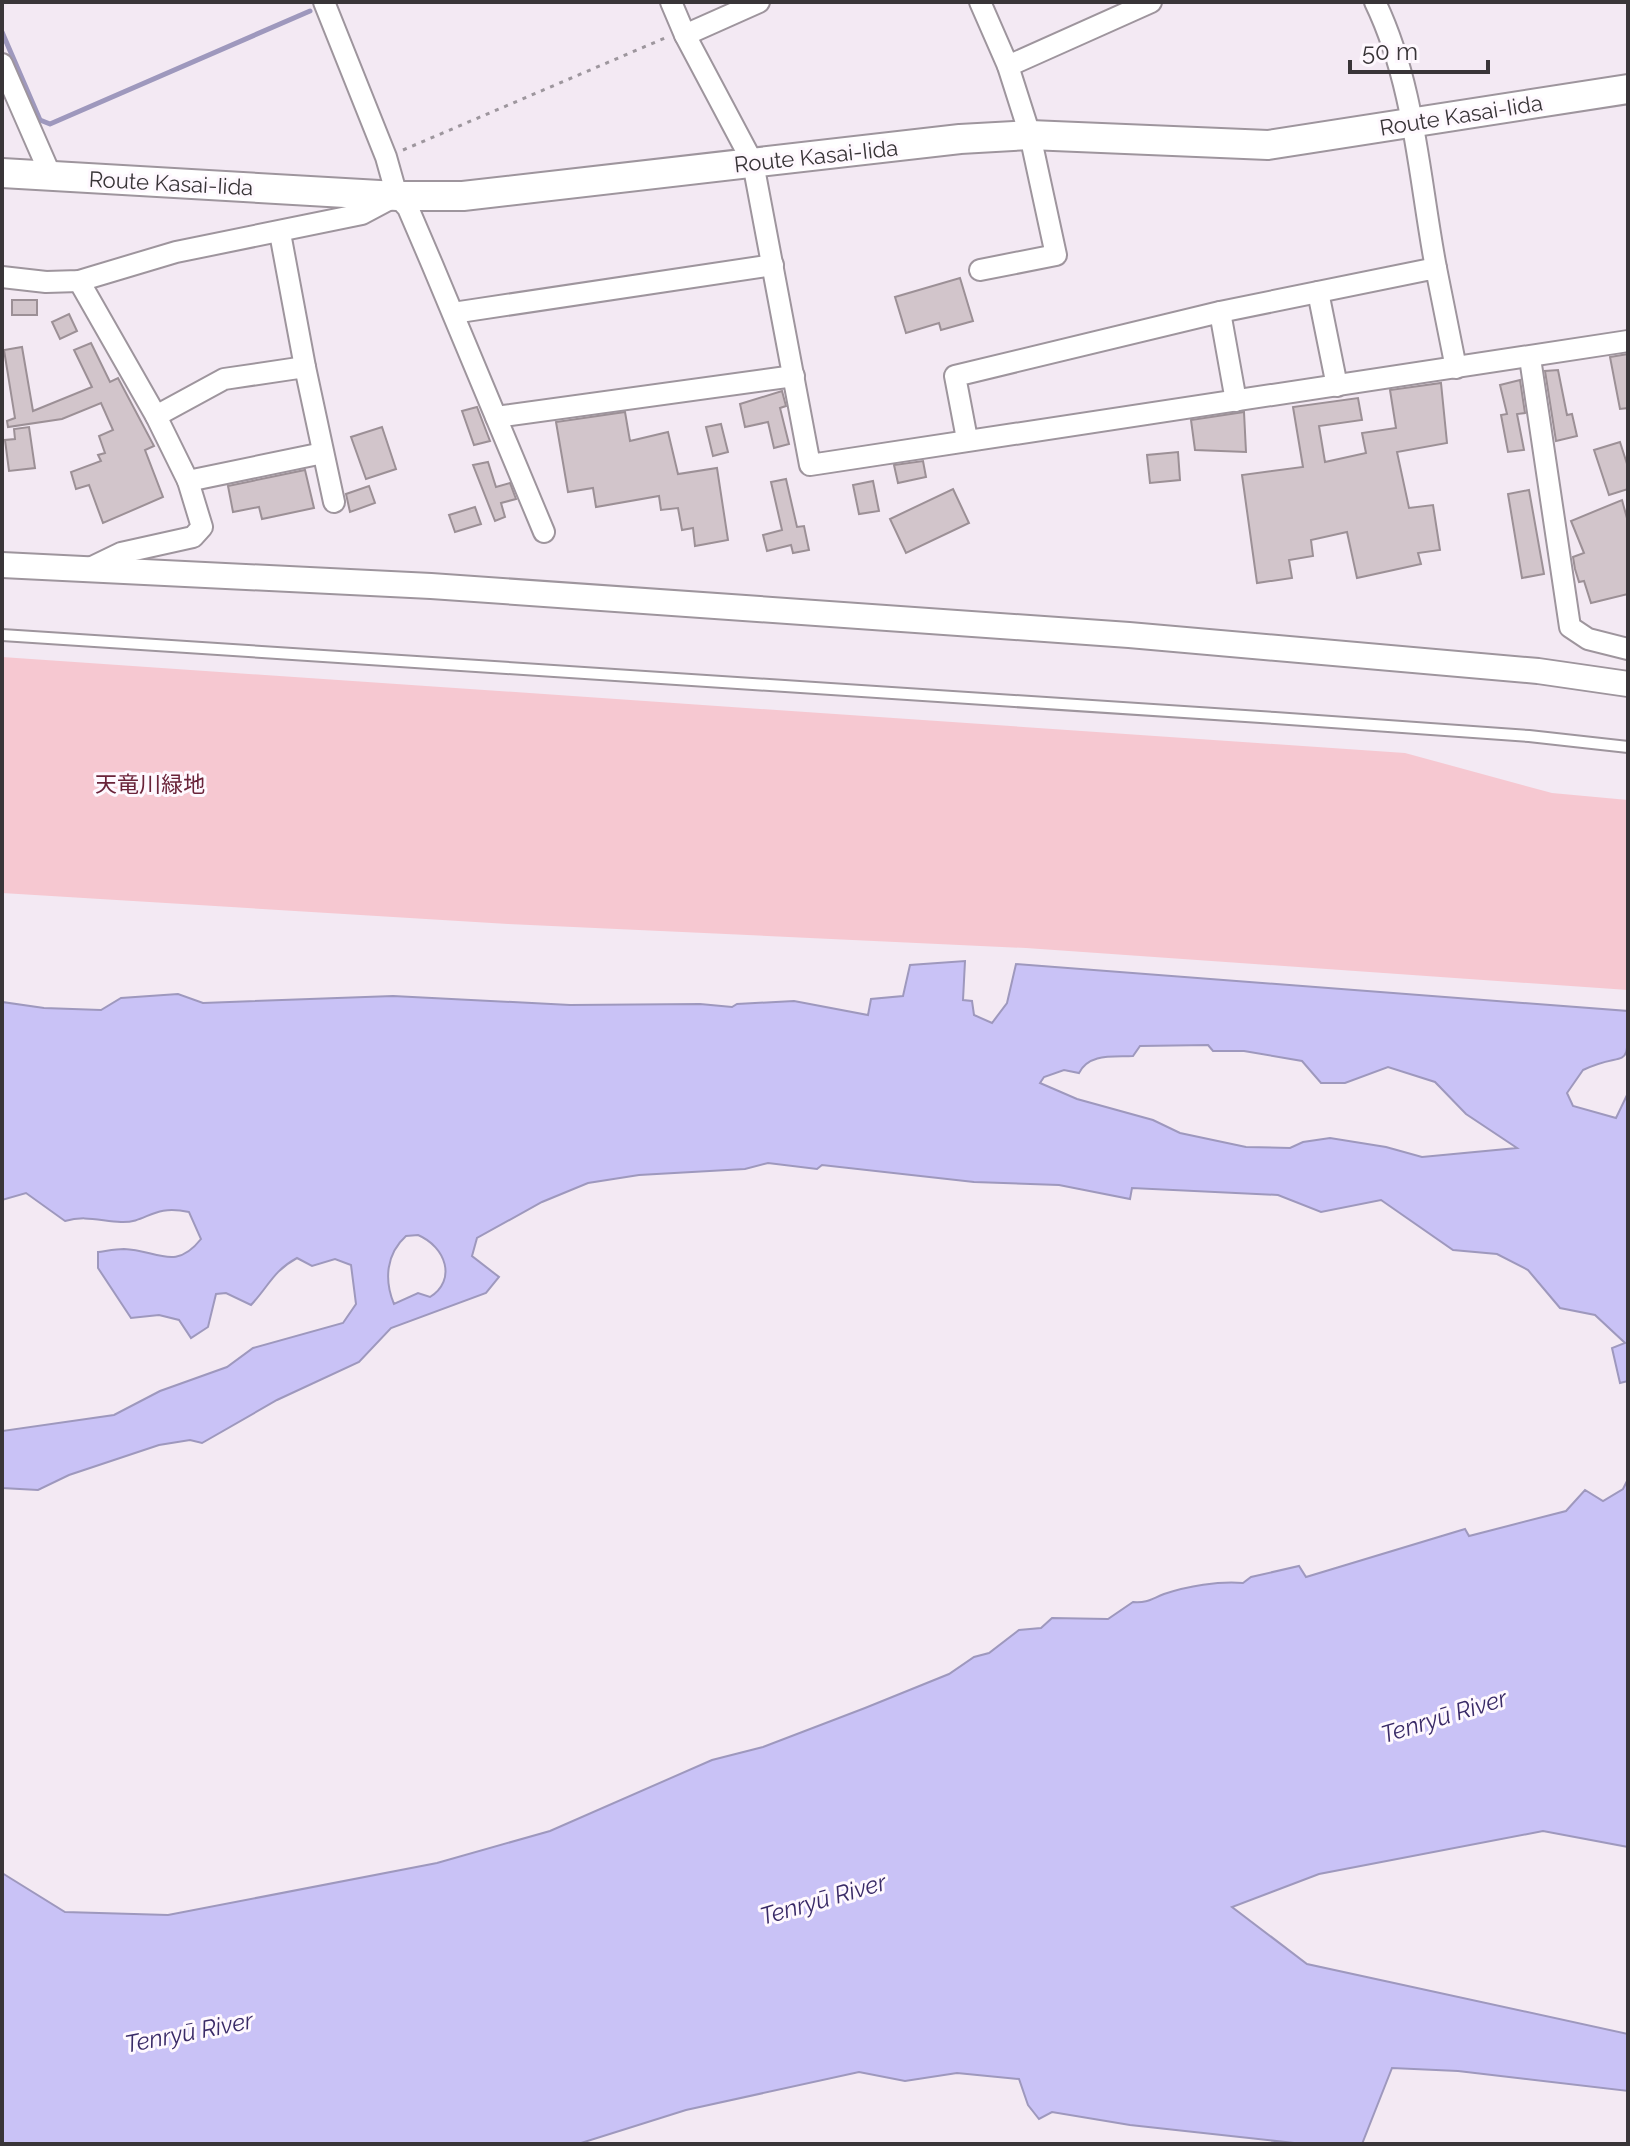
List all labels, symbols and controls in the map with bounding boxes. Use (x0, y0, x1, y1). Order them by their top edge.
scale bar (1350, 24, 1488, 74)
text: 50 m (1362, 37, 1418, 66)
street label: Route Kasai-Iida (1378, 89, 1544, 141)
street label: Route Kasai-Iida (733, 134, 899, 178)
street label: Route Kasai-Iida (88, 166, 254, 200)
park label: 天竜川緑地 (95, 771, 205, 797)
water label: Tenryū River (1378, 1683, 1511, 1749)
water label: Tenryū River (757, 1867, 890, 1931)
water label: Tenryū River (122, 2005, 256, 2059)

